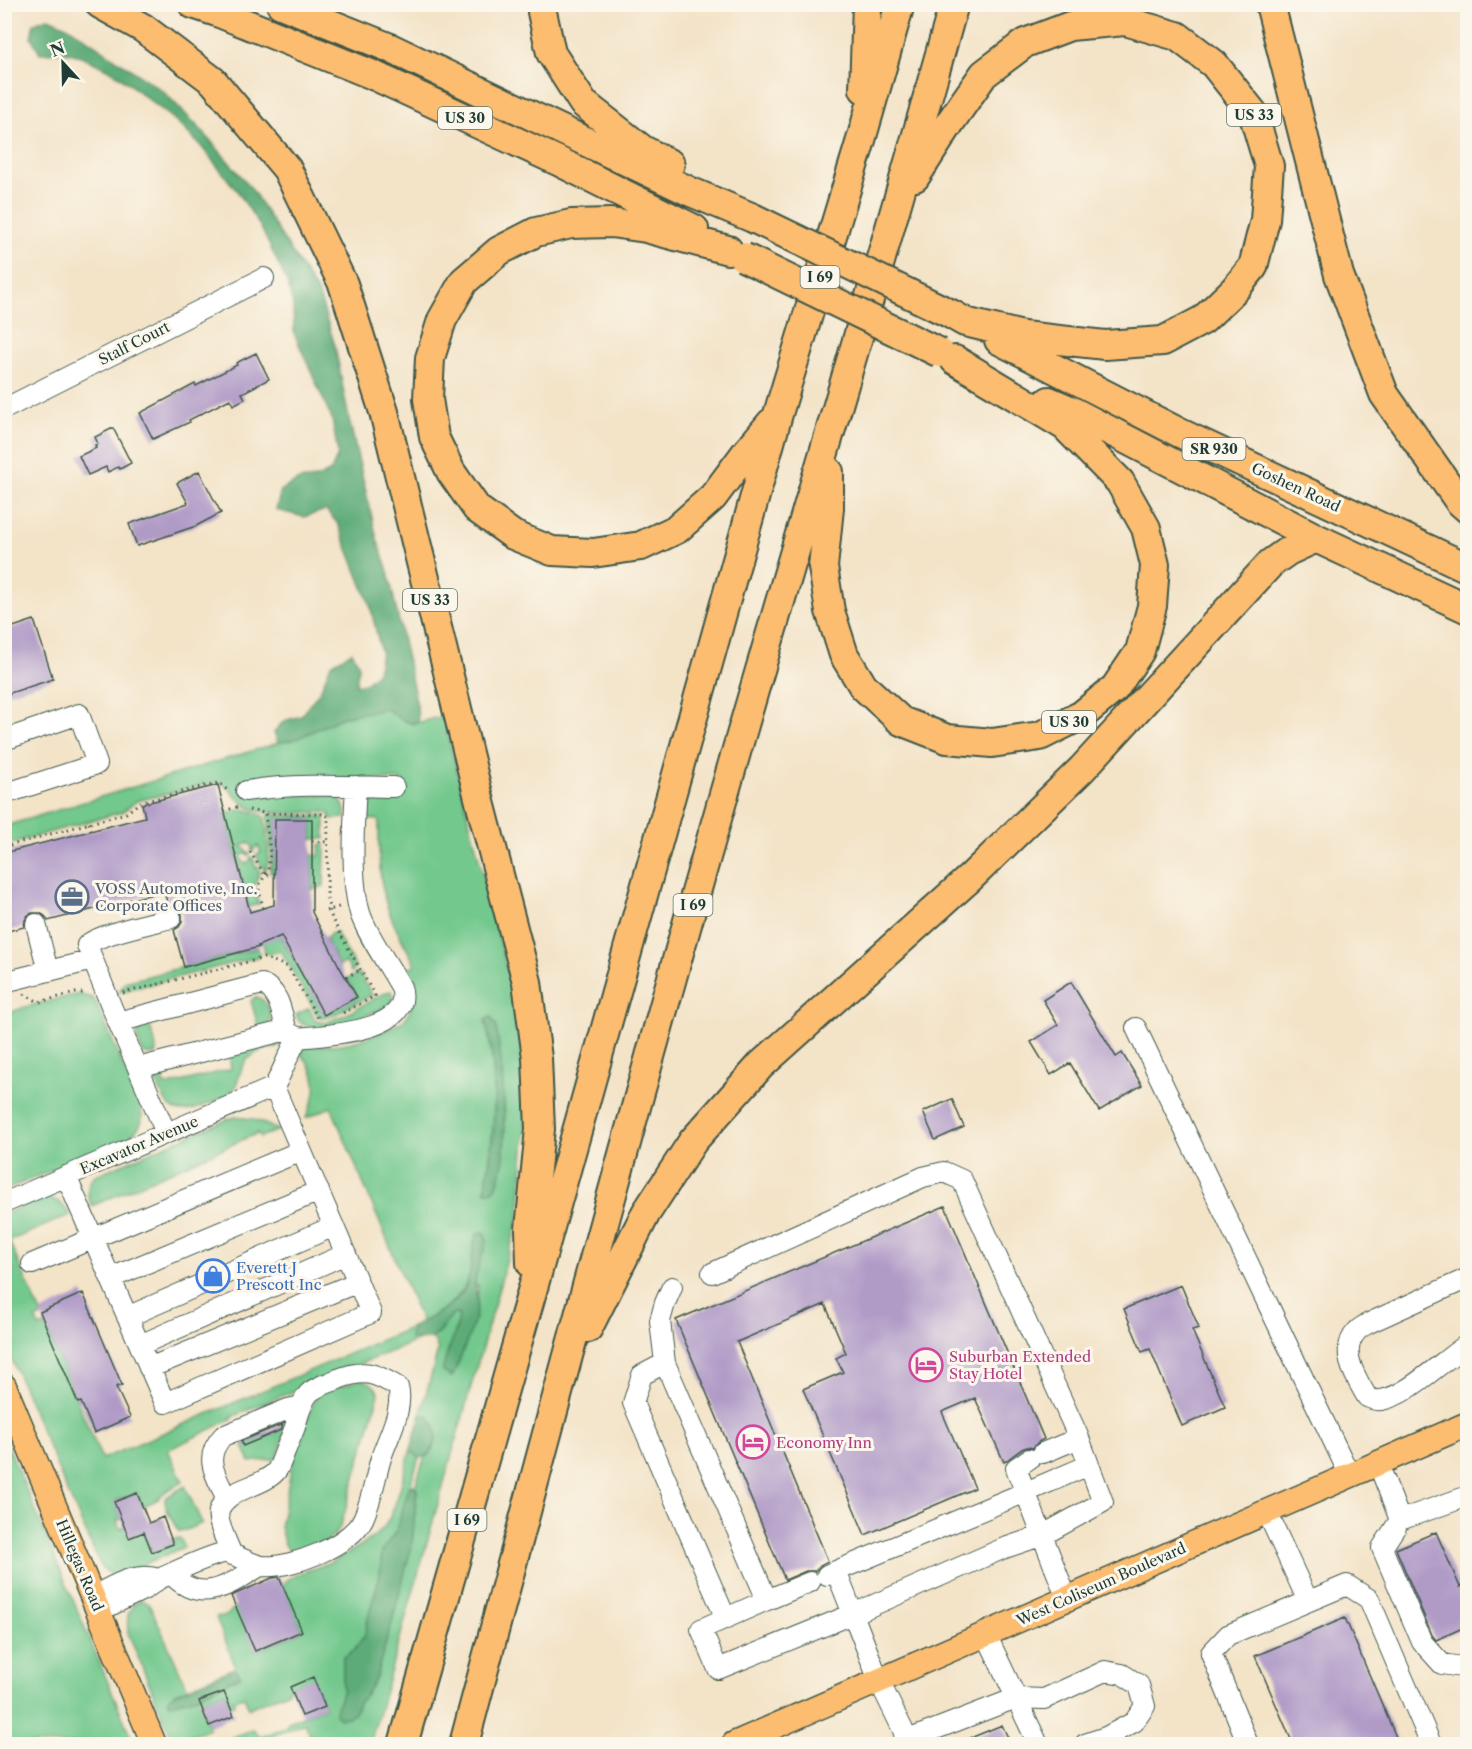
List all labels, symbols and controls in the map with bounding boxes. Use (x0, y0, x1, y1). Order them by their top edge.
north arrow (33, 33, 93, 93)
text: N (47, 37, 68, 61)
road number: US 33 (1227, 104, 1281, 126)
road number: US 30 (438, 107, 492, 129)
road number: I 69 (800, 266, 840, 288)
street label: Stalf Court (95, 317, 174, 369)
road number: SR 930 (1182, 438, 1246, 460)
street label: Goshen Road (1248, 458, 1344, 516)
road number: US 33 (403, 589, 457, 611)
road number: US 30 (1042, 711, 1096, 733)
office icon: VOSS Automotive, Inc. Corporate Offices (54, 879, 90, 915)
place label: VOSS Automotive, Inc. Corporate Offices (94, 879, 258, 915)
road number: I 69 (674, 894, 712, 916)
street label: Excavator Avenue (77, 1111, 201, 1179)
shop icon: Everett J Prescott Inc (195, 1258, 231, 1294)
place label: Everett J Prescott Inc (236, 1258, 322, 1294)
hotel icon: Suburban Extended Stay Hotel (908, 1347, 944, 1383)
place label: Suburban Extended Stay Hotel (949, 1347, 1091, 1383)
hotel icon: Economy Inn (735, 1424, 771, 1460)
place label: Economy Inn (776, 1433, 872, 1452)
road number: I 69 (448, 1509, 486, 1531)
street label: Hillegas Road (52, 1516, 108, 1614)
street label: West Coliseum Boulevard (1012, 1538, 1189, 1630)

